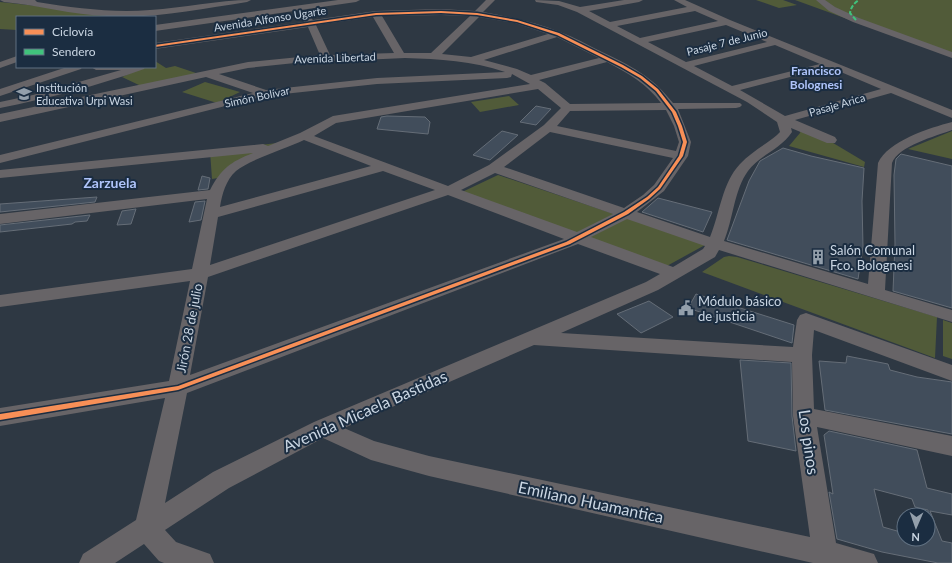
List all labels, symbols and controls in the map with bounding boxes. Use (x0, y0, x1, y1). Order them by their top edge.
street label: Avenida Alfonso Ugarte (213, 3, 327, 34)
legend (16, 16, 156, 68)
text: Ciclovía (52, 24, 93, 39)
street label: Pasaje 7 de Junio (685, 25, 769, 58)
text: Sendero (52, 44, 96, 59)
street label: Avenida Libertad (294, 50, 376, 65)
district label: Francisco Bolognesi (790, 63, 842, 92)
place label: Institución Educativa Urpi Wasi (36, 81, 133, 107)
street label: Simón Bolívar (223, 83, 291, 110)
school or university icon: Institución Educativa Urpi Wasi (15, 85, 33, 103)
street label: Pasaje Arica (807, 90, 866, 119)
district label: Zarzuela (83, 174, 137, 191)
place label: Salón Comunal Fco. Bolognesi (830, 242, 915, 273)
building icon: Salón Comunal Fco. Bolognesi (809, 248, 827, 266)
street label: Jirón 28 de julio (172, 282, 206, 374)
place label: Módulo básico de justicia (698, 293, 782, 324)
public building icon: Módulo básico de justicia (677, 299, 695, 317)
street label: Avenida Micaela Bastidas (280, 366, 450, 455)
street label: Los pinos (796, 408, 823, 476)
street label: Emiliano Huamantica (517, 477, 665, 526)
north arrow (896, 507, 936, 547)
text: N (911, 531, 920, 544)

